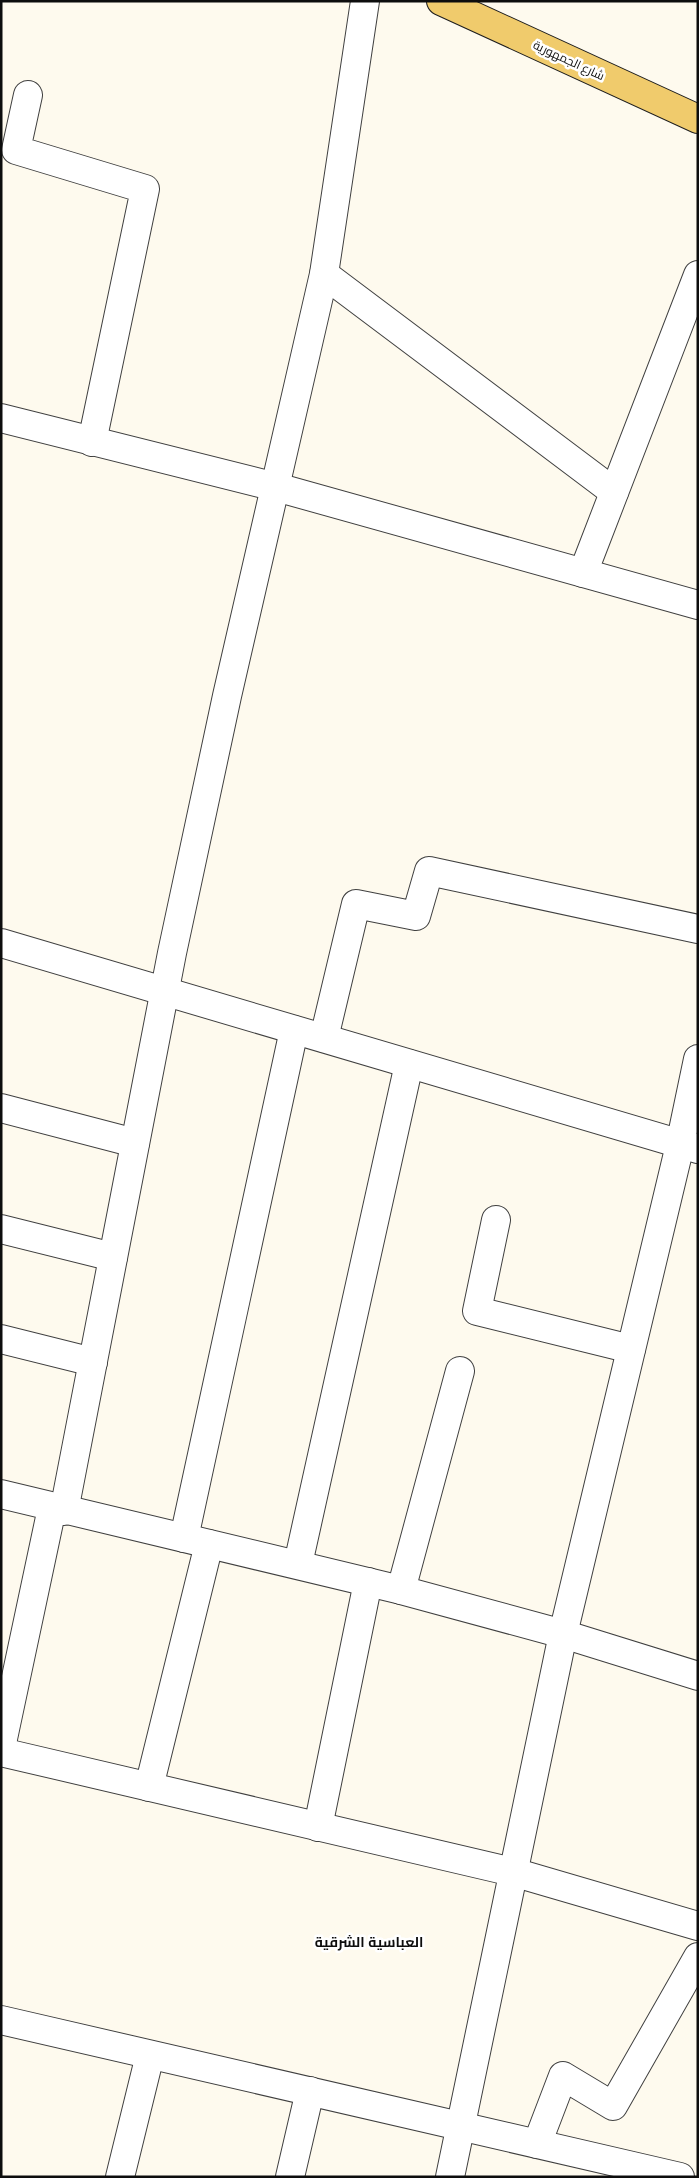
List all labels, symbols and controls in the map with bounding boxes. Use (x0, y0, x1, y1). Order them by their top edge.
street label: شارع الجمهورية (530, 37, 607, 84)
district label: العباسية الشرقية (315, 1932, 423, 1951)

